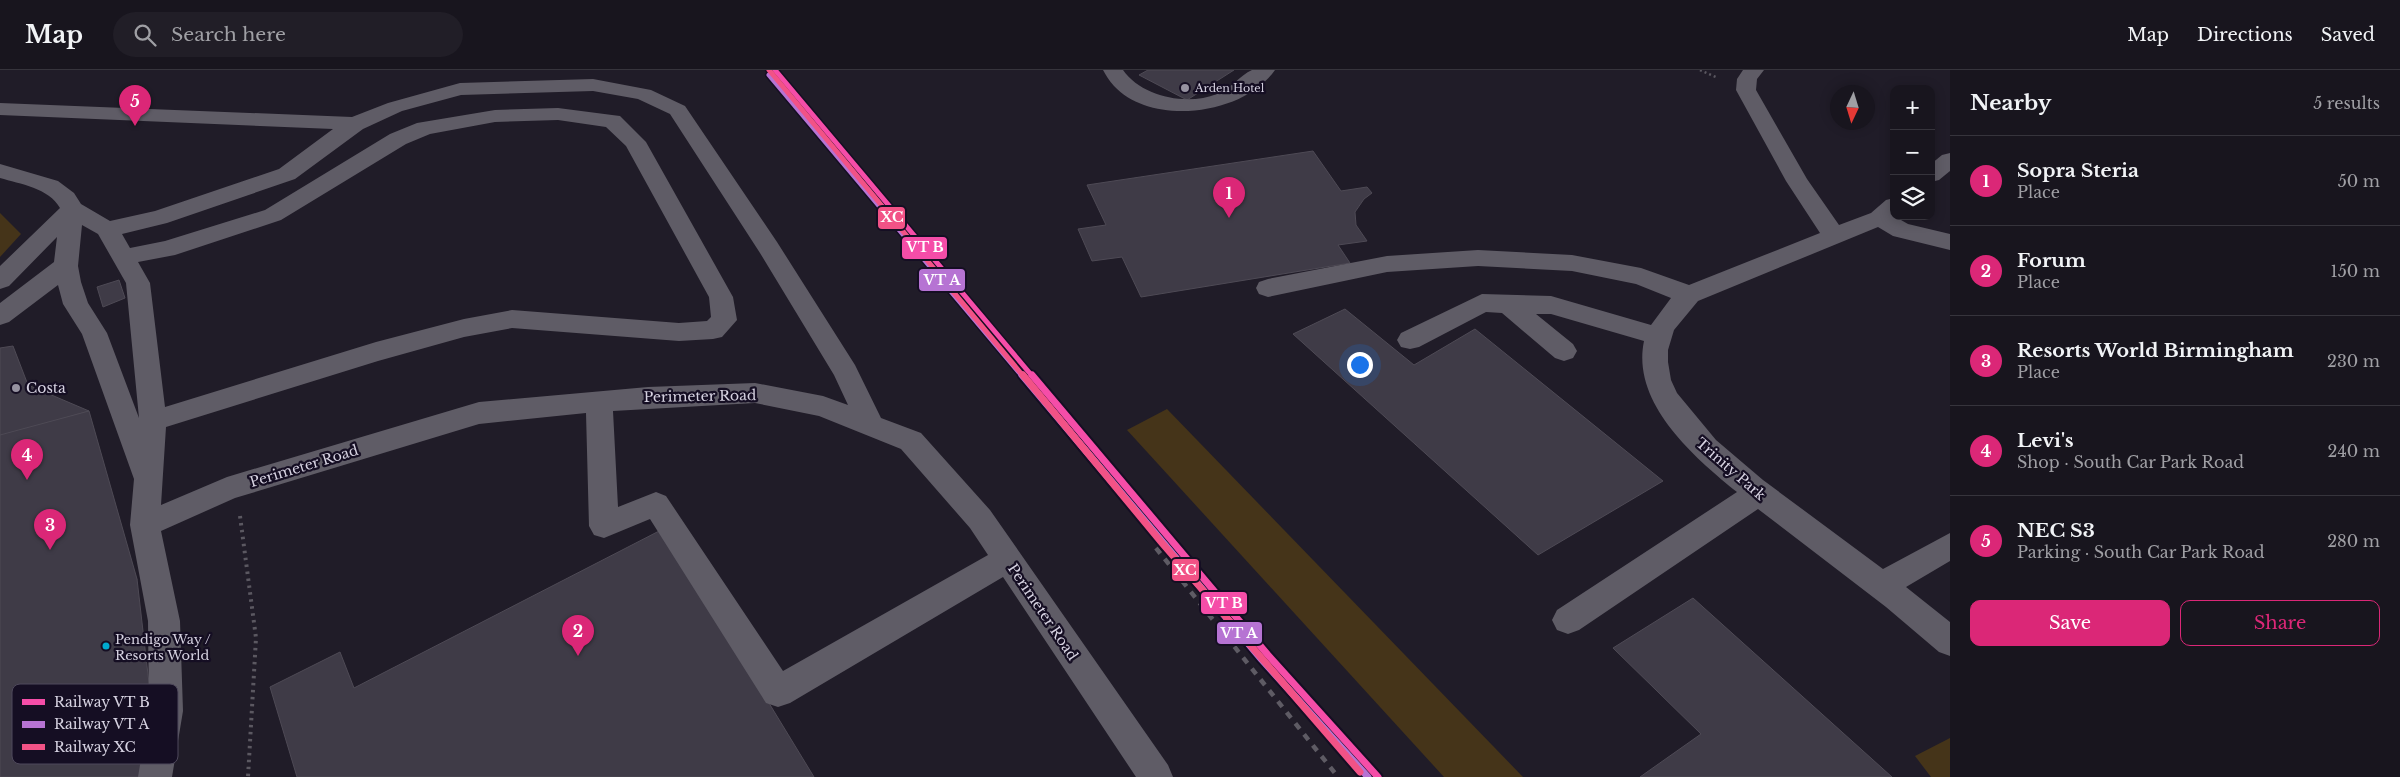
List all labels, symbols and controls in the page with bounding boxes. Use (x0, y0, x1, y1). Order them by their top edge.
search box (113, 12, 463, 57)
text: Map (25, 20, 83, 49)
icon: search (131, 21, 159, 49)
text: Search here (171, 23, 286, 46)
text: Map (2127, 24, 2169, 46)
text: Directions (2197, 24, 2293, 46)
text: Saved (2321, 24, 2375, 46)
place label: Arden Hotel (1194, 81, 1265, 95)
marker: Arden Hotel (1179, 82, 1191, 94)
pin: 5 (119, 85, 151, 126)
north arrow (1830, 85, 1875, 130)
map controls (1890, 85, 1935, 220)
button: + (1890, 85, 1935, 130)
text: Nearby (1970, 90, 2051, 116)
text: 5 results (2313, 93, 2380, 113)
button: − (1890, 130, 1935, 175)
text: Sopra Steria (2017, 159, 2139, 182)
text: 1 (1983, 171, 1989, 191)
text: 50 m (2338, 171, 2380, 191)
button: layers (1890, 175, 1935, 220)
pin: 1 (1213, 177, 1245, 218)
text: Place (2017, 182, 2060, 202)
line badge: XC (877, 206, 906, 230)
text: XC (880, 208, 903, 226)
line badge: VT B (901, 236, 948, 260)
text: VT B (905, 238, 944, 256)
text: Forum (2017, 249, 2086, 272)
text: 2 (1981, 261, 1991, 281)
text: 150 m (2331, 261, 2380, 281)
line badge: VT A (918, 268, 966, 292)
text: VT A (922, 271, 961, 289)
text: Place (2017, 272, 2060, 292)
text: Resorts World Birmingham (2017, 339, 2294, 362)
text: 3 (1981, 351, 1991, 371)
text: 230 m (2327, 351, 2380, 371)
your location (1347, 352, 1373, 378)
text: Place (2017, 362, 2060, 382)
place label: Costa (26, 379, 66, 397)
marker: Costa (10, 382, 22, 394)
street label: Perimeter Road (644, 386, 757, 406)
text: Levi's (2017, 429, 2074, 452)
street label: Trinity Park (1692, 434, 1770, 504)
pin: 4 (11, 439, 43, 480)
street label: Perimeter Road (248, 441, 361, 491)
text: 4 (1981, 441, 1991, 461)
text: 240 m (2328, 441, 2380, 461)
text: Shop · South Car Park Road (2017, 452, 2244, 472)
pin: 3 (34, 509, 66, 550)
text: NEC S3 (2017, 519, 2095, 542)
text: 5 (1981, 531, 1991, 551)
text: 280 m (2327, 531, 2380, 551)
text: Parking · South Car Park Road (2017, 542, 2265, 562)
line badge: XC (1171, 558, 1200, 582)
street label: Perimeter Road (1004, 560, 1082, 664)
text: XC (1173, 561, 1196, 579)
line badge: VT B (1200, 591, 1248, 615)
text: VT B (1204, 594, 1243, 612)
button: Save (1970, 600, 2170, 646)
button: Share (2180, 600, 2380, 646)
pin: 2 (562, 615, 594, 656)
line badge: VT A (1216, 621, 1263, 645)
text: VT A (1219, 624, 1258, 642)
place label: Pendigo Way / Resorts World (115, 631, 211, 664)
marker: Pendigo Way / Resorts World (101, 641, 111, 651)
legend (12, 684, 178, 764)
text: Railway VT B (54, 693, 150, 711)
text: Railway VT A (54, 715, 150, 733)
text: Railway XC (54, 738, 136, 756)

